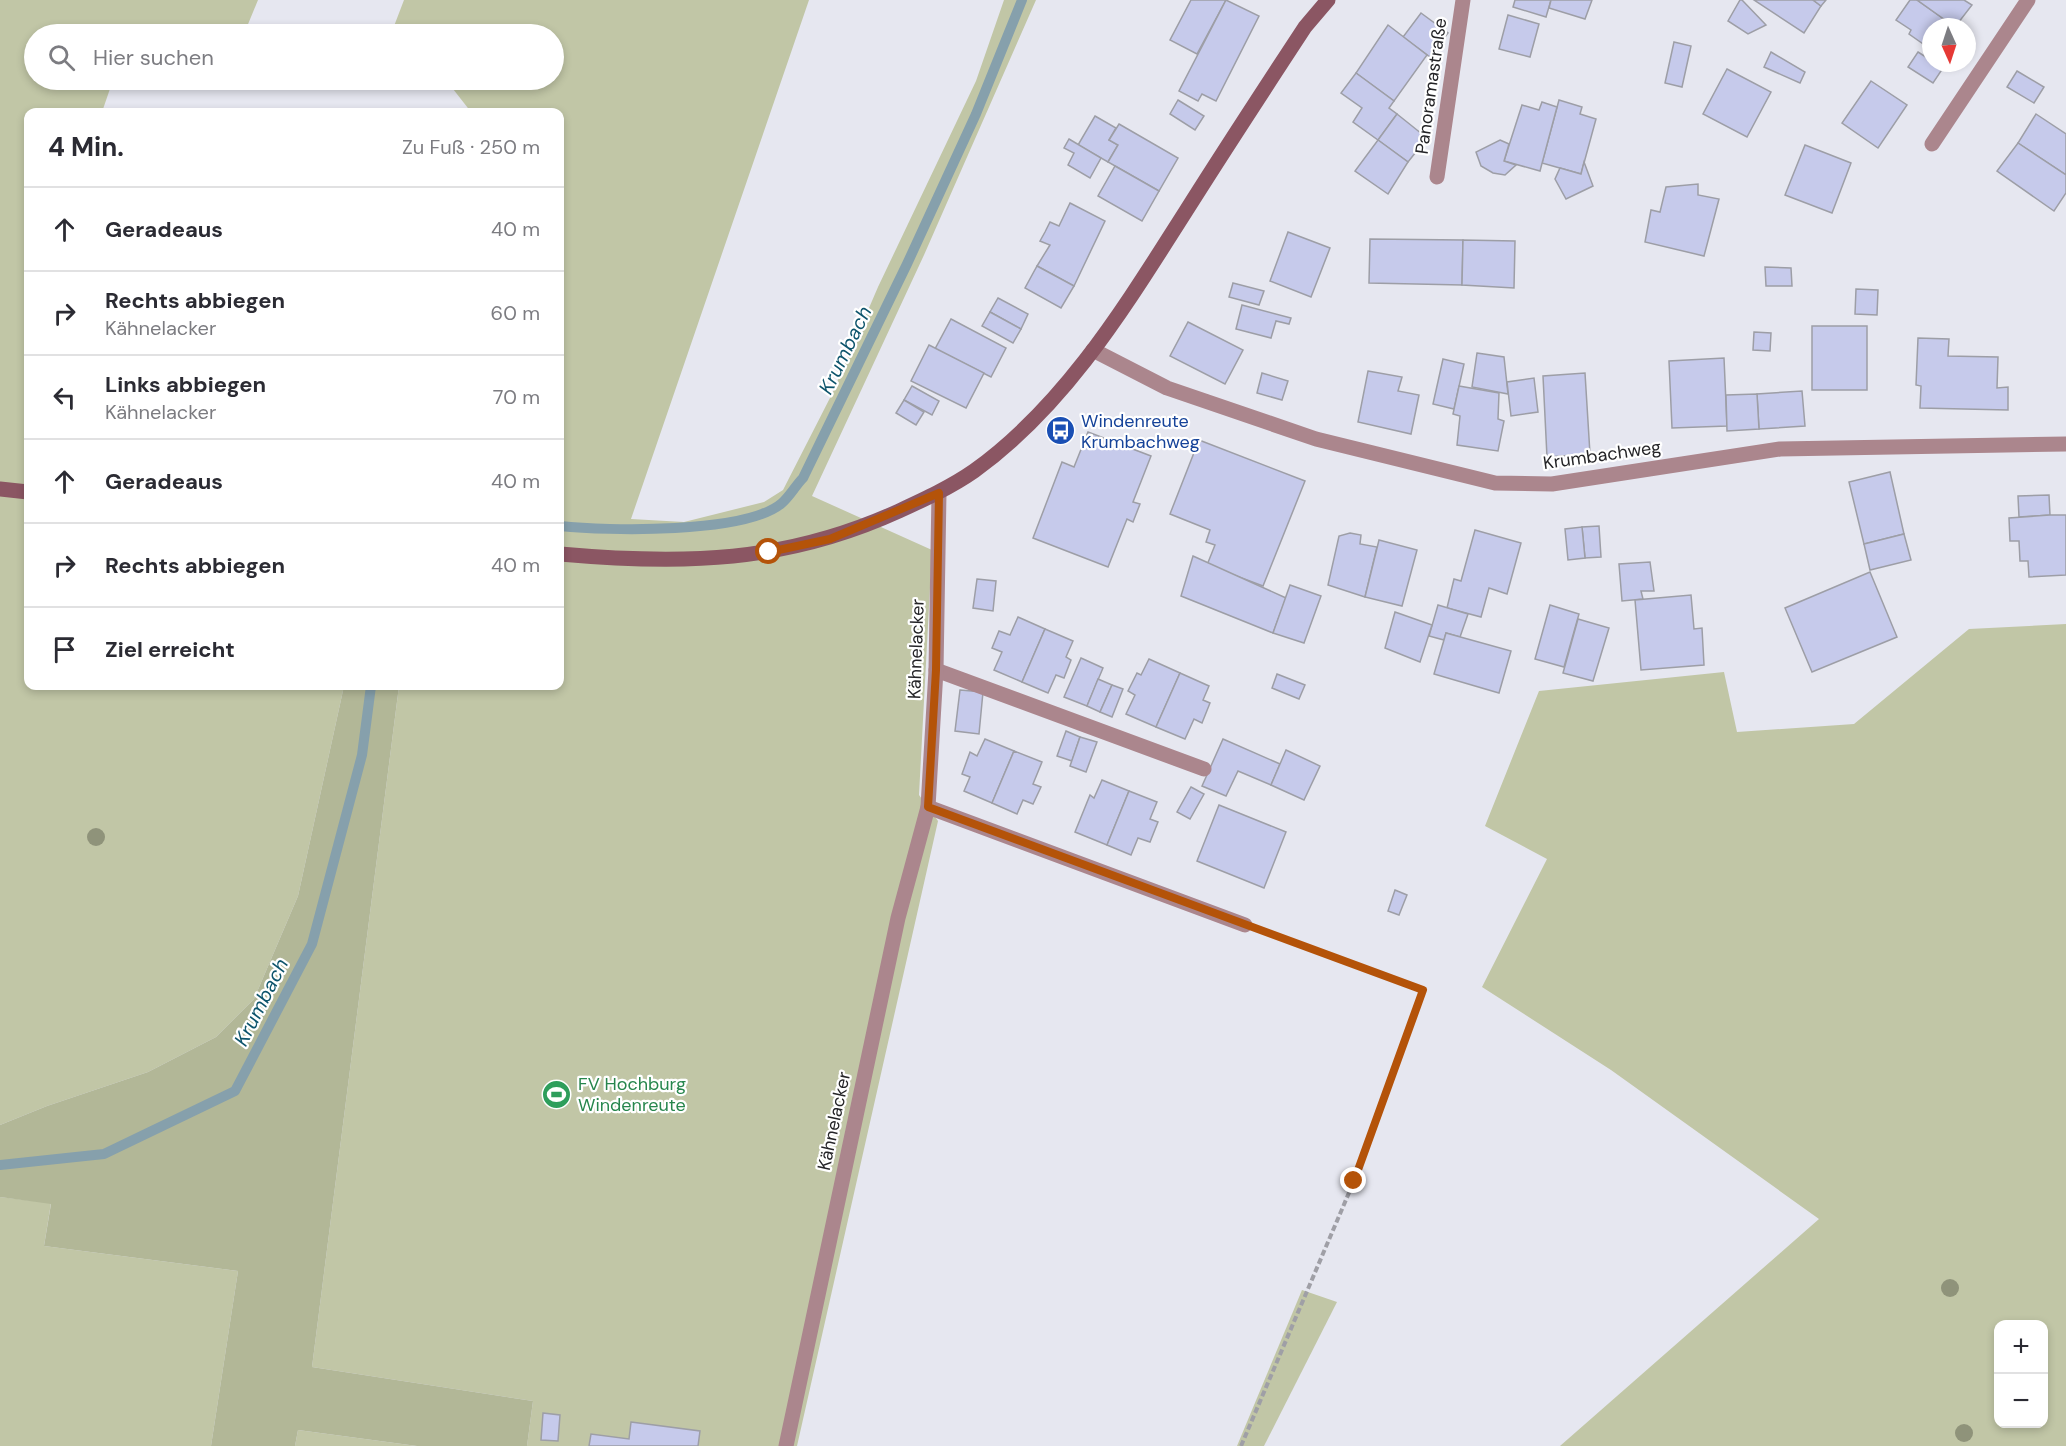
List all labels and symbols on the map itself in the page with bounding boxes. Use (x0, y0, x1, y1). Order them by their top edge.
street label: Panoramastraße (1410, 16, 1452, 156)
north arrow (1922, 18, 1976, 72)
water label: Krumbach (813, 302, 877, 398)
place label: Windenreute Krumbachweg (1081, 409, 1200, 454)
bus stop icon: Windenreute Krumbachweg (1044, 415, 1076, 447)
street label: Krumbachweg (1541, 435, 1663, 475)
route start (755, 538, 781, 564)
street label: Kähnelacker (902, 598, 930, 700)
water label: Krumbach (228, 954, 294, 1050)
street label: Kähnelacker (812, 1069, 856, 1173)
place label: FV Hochburg Windenreute (578, 1072, 686, 1117)
sports icon: FV Hochburg Windenreute (541, 1078, 573, 1110)
route end (1340, 1167, 1366, 1193)

